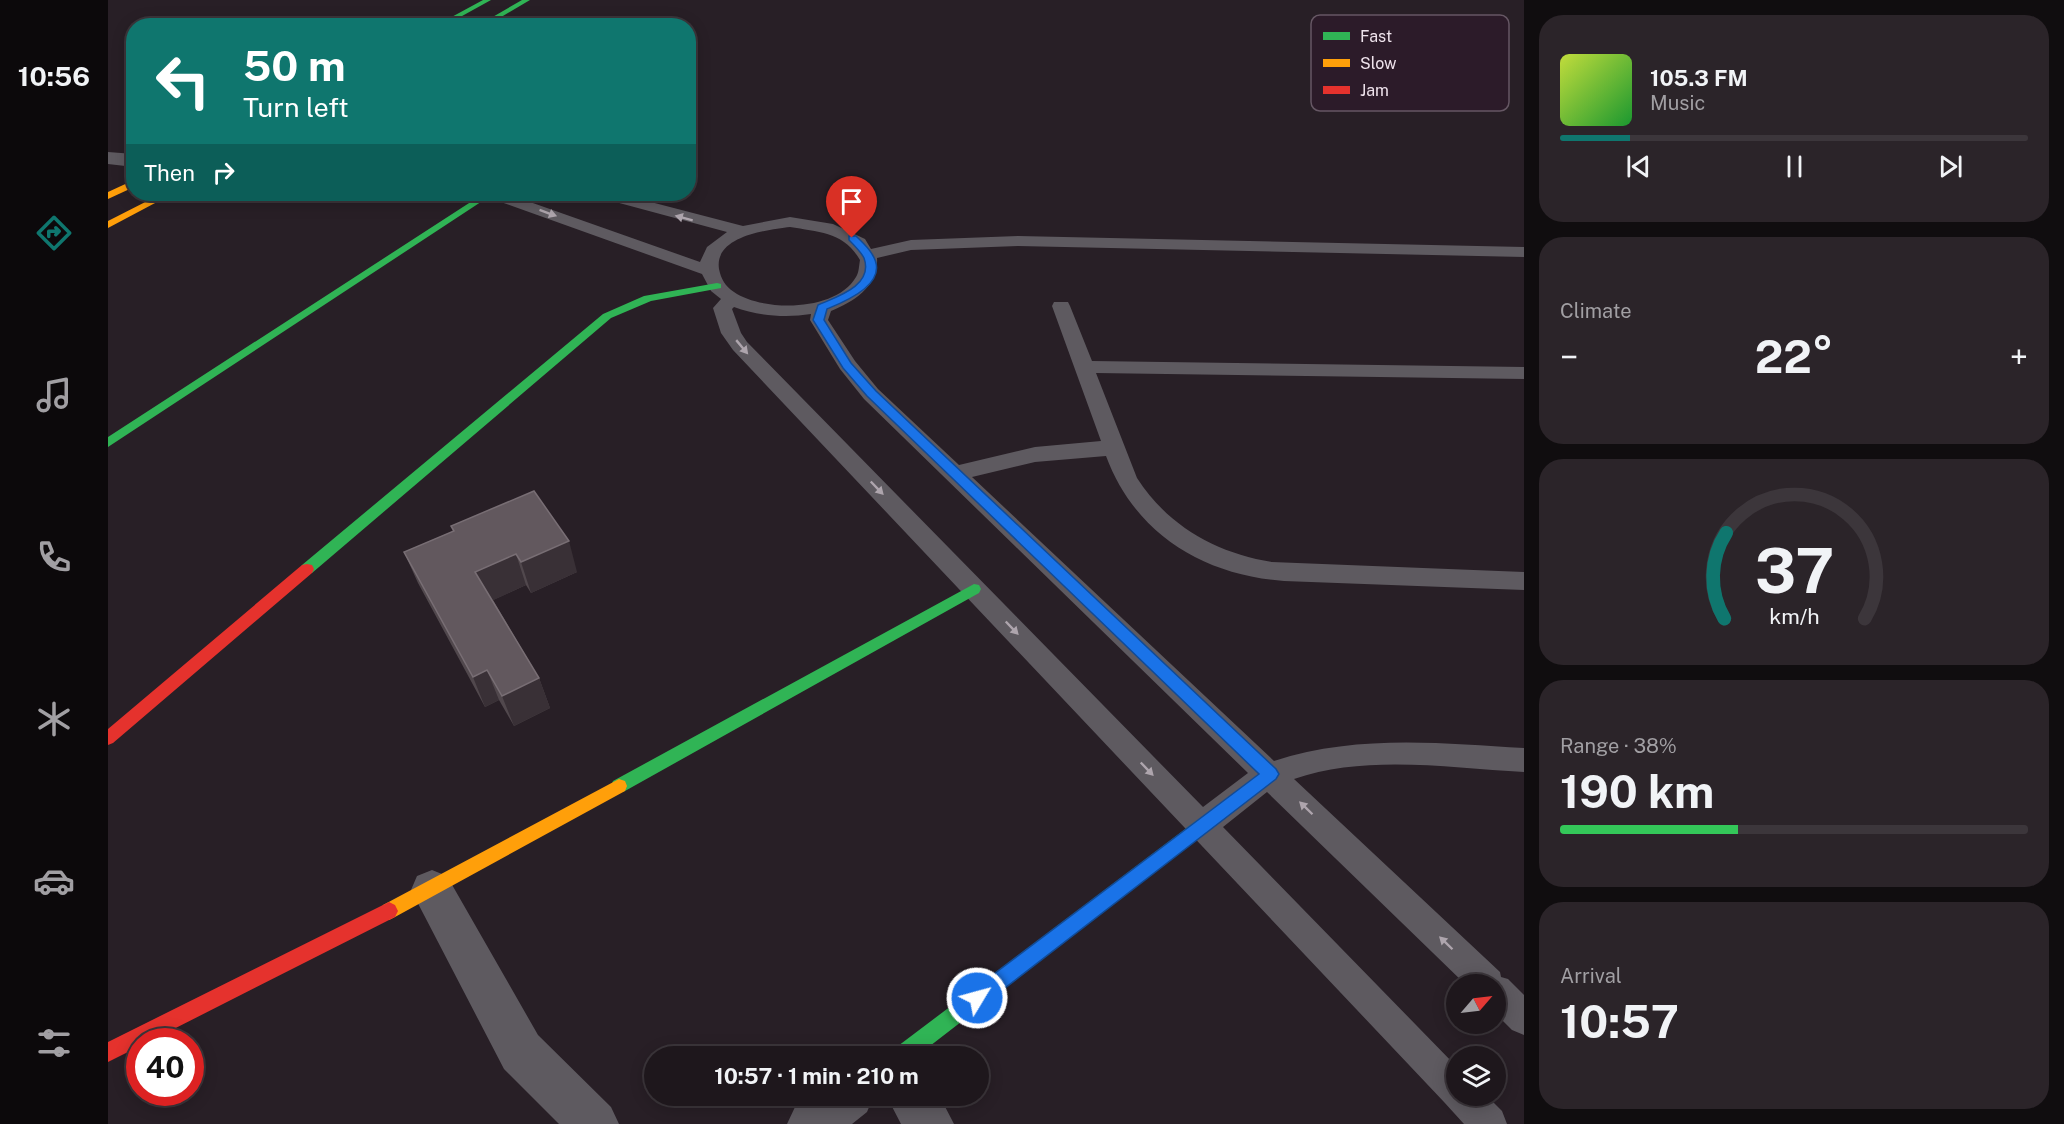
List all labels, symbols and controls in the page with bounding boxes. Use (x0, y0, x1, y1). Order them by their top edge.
legend (1311, 15, 1509, 111)
text: Fast (1360, 27, 1392, 46)
text: 50 m (243, 41, 346, 90)
icon: left (144, 42, 222, 120)
text: Slow (1360, 54, 1397, 73)
text: 10:56 (18, 60, 90, 92)
text: 105.3 FM (1650, 65, 1748, 91)
text: Jam (1360, 81, 1389, 100)
text: Turn left (243, 91, 349, 123)
text: Music (1650, 91, 1705, 115)
icon: previous (1622, 150, 1655, 183)
icon: pause (1778, 150, 1811, 183)
icon: next (1934, 150, 1967, 183)
icon: right (207, 156, 240, 189)
text: Then (144, 160, 195, 186)
pin (826, 176, 877, 238)
icon: arrive (835, 185, 868, 218)
one-way arrow (539, 209, 557, 219)
icon: directions (33, 212, 75, 254)
one-way arrow (675, 212, 693, 222)
text: Climate (1560, 299, 1632, 323)
text: 22° (1755, 330, 1833, 383)
text: − (1560, 338, 1578, 376)
text: + (2010, 338, 2028, 376)
one-way arrow (735, 339, 748, 354)
icon: music (33, 374, 75, 416)
one-way arrow (869, 480, 883, 494)
text: 37 (1754, 534, 1834, 607)
icon: phone (33, 536, 75, 578)
text: km/h (1769, 604, 1819, 629)
one-way arrow (1005, 621, 1019, 636)
icon: climate (33, 698, 75, 740)
text: Range · 38% (1560, 734, 1677, 758)
one-way arrow (1140, 761, 1154, 776)
text: 190 km (1560, 765, 1714, 818)
one-way arrow (1298, 801, 1313, 815)
icon: car (33, 860, 75, 902)
one-way arrow (1440, 937, 1454, 951)
text: Arrival (1560, 964, 1622, 988)
position arrow (945, 966, 1009, 1030)
north arrow (1446, 974, 1506, 1034)
map controls (1446, 974, 1506, 1106)
text: 10:57 (1560, 995, 1679, 1048)
icon: filters (33, 1022, 75, 1064)
speed limit sign: 40 (126, 1028, 204, 1106)
button: layers (1446, 1046, 1506, 1106)
text: 10:57 · 1 min · 210 m (714, 1063, 919, 1089)

